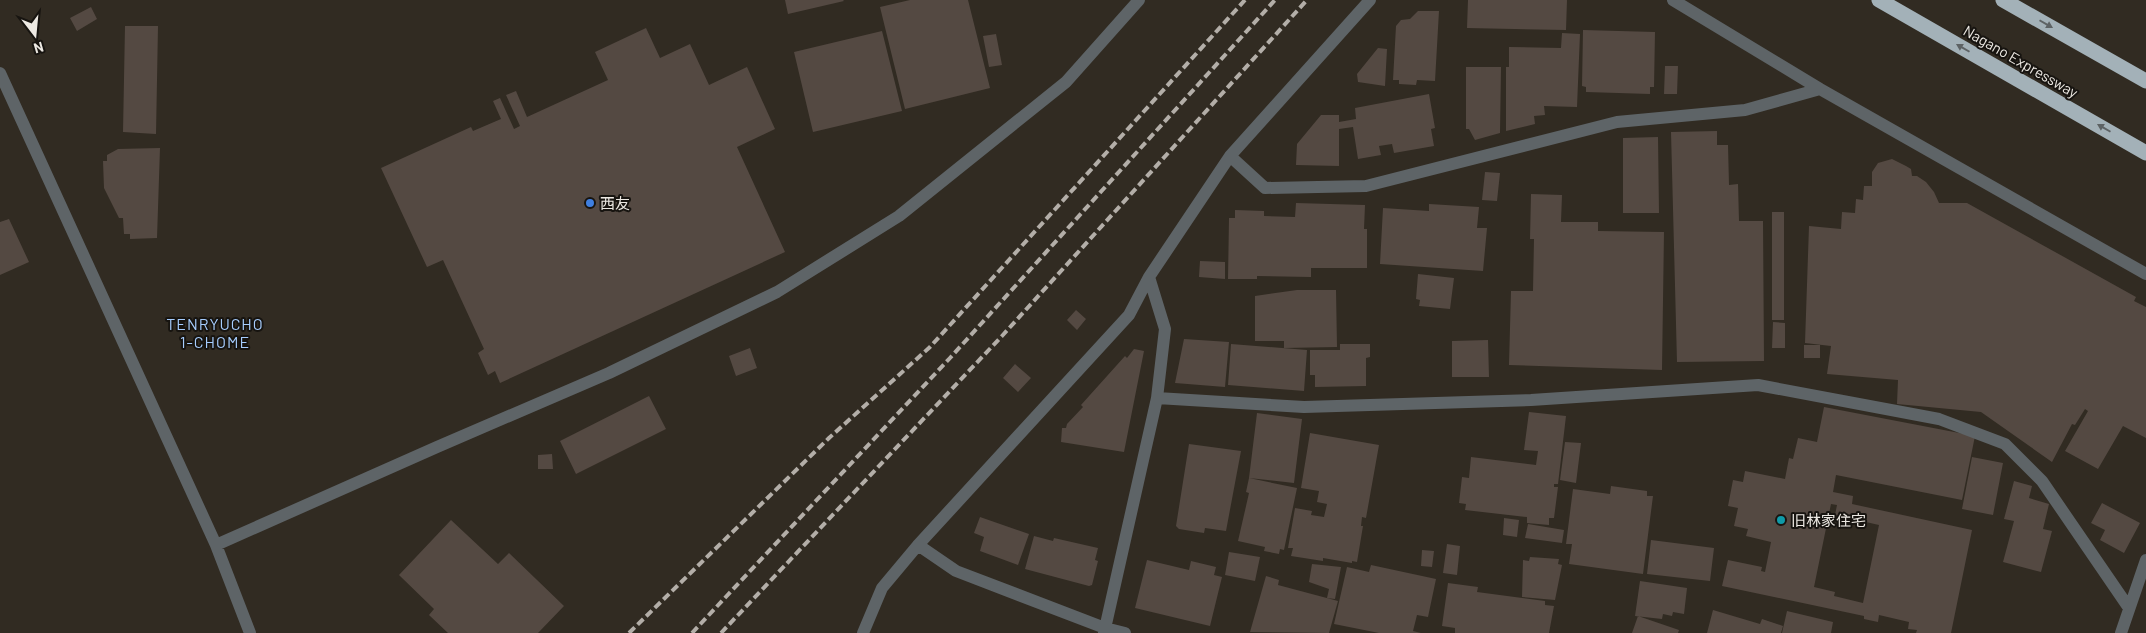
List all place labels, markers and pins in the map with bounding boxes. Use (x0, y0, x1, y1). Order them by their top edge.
place label: 西友 (600, 194, 630, 212)
marker: 西友 (584, 197, 596, 209)
place label: 旧林家住宅 (1791, 511, 1866, 529)
marker: 旧林家住宅 (1775, 514, 1787, 526)

